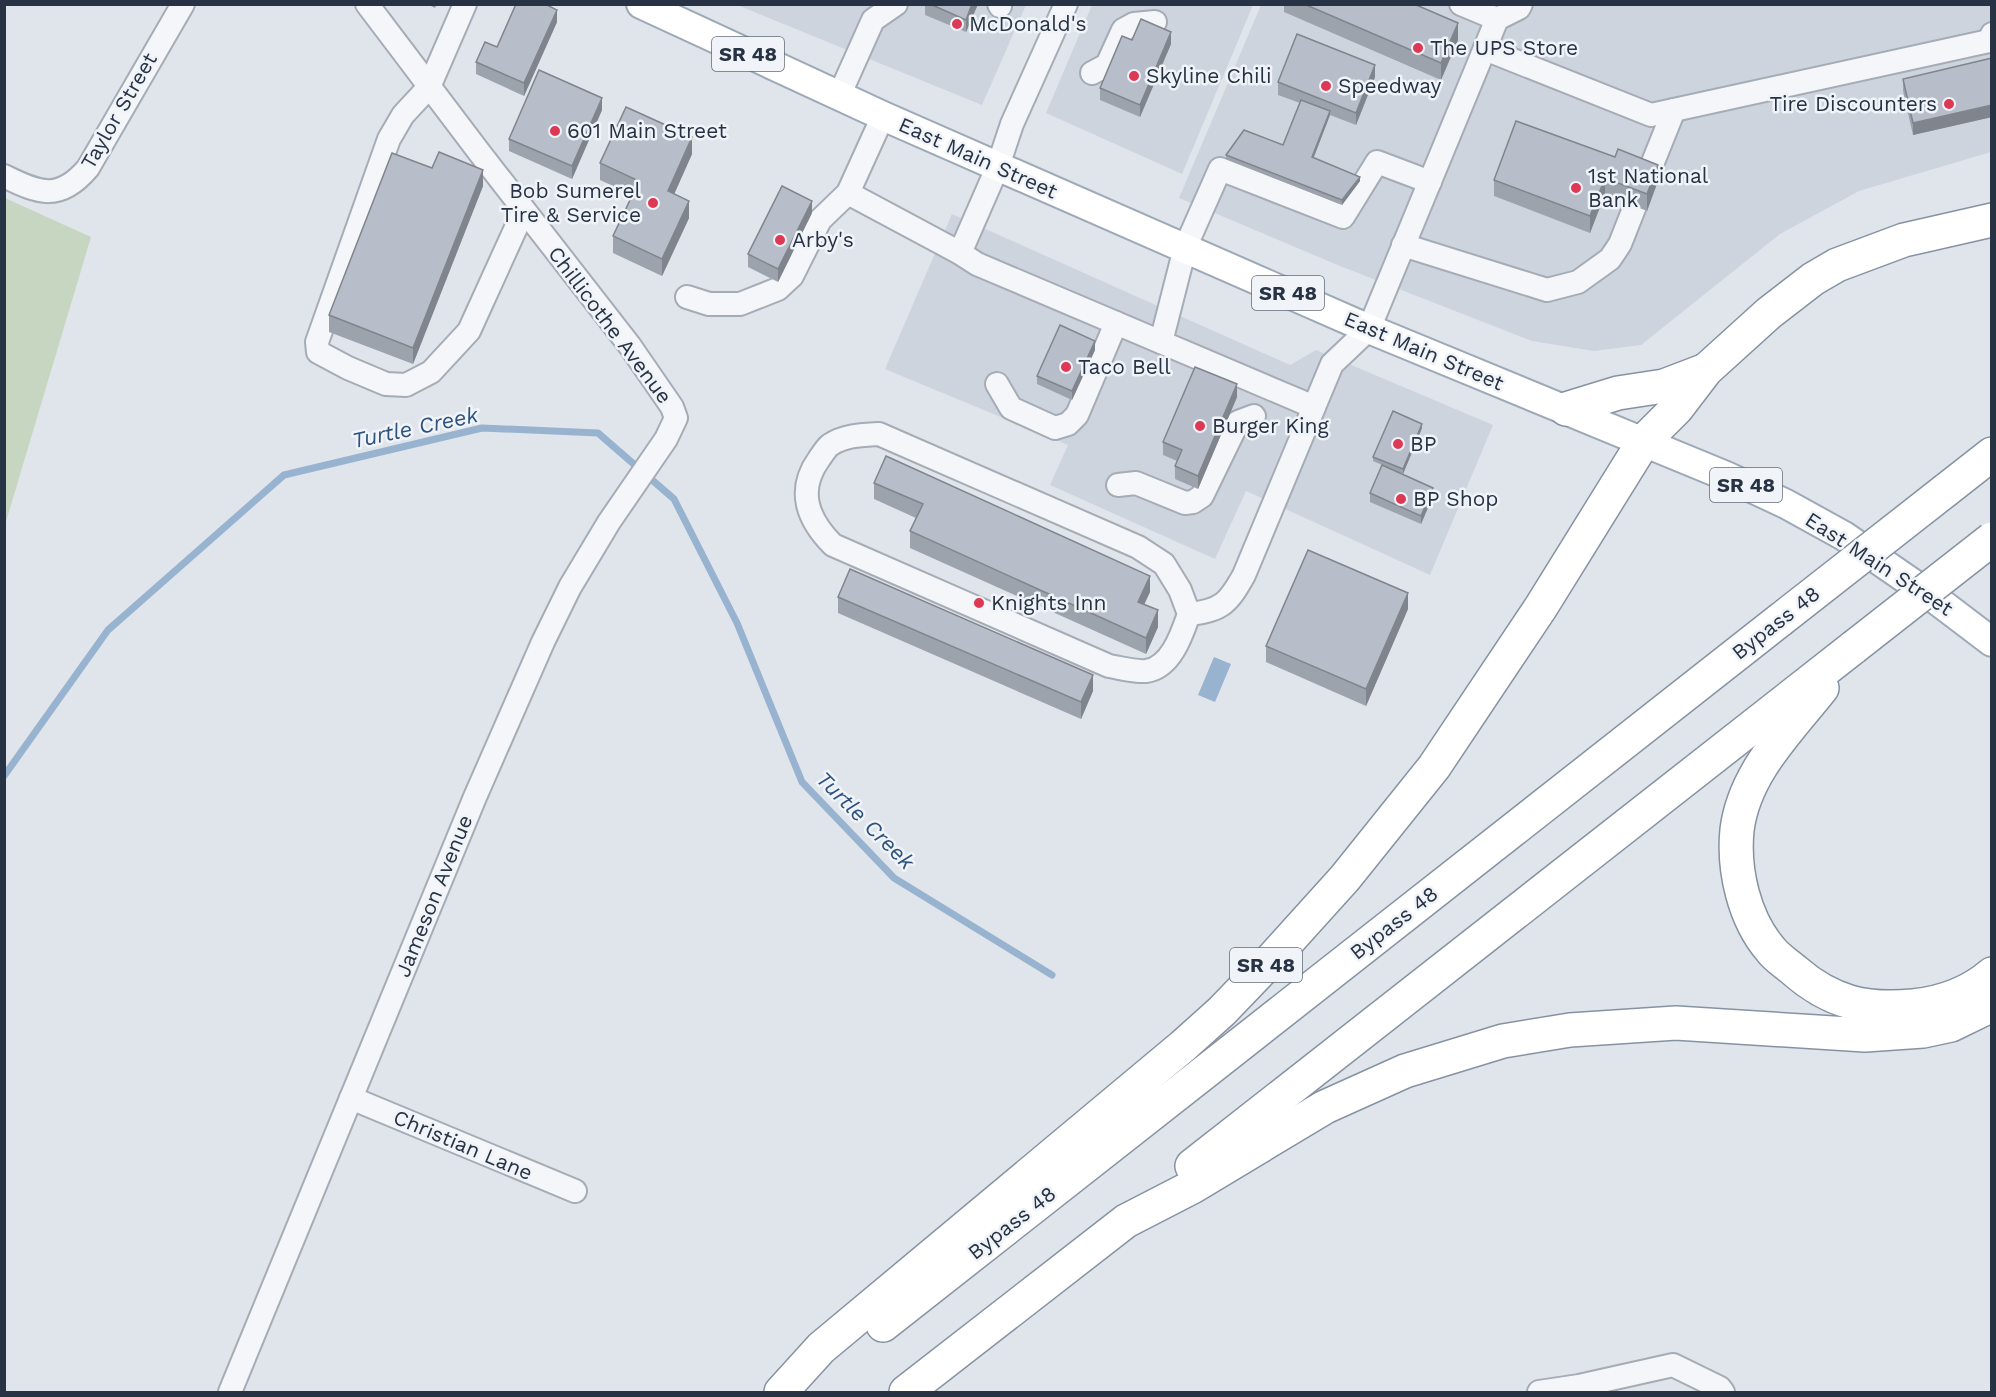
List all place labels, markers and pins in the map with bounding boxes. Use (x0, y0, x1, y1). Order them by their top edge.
place label: McDonald's (969, 11, 1086, 36)
marker: McDonald's (950, 17, 964, 31)
place label: The UPS Store (1430, 35, 1578, 60)
marker: The UPS Store (1411, 41, 1425, 55)
place label: Skyline Chili (1146, 63, 1272, 88)
marker: Skyline Chili (1127, 69, 1141, 83)
place label: Speedway (1338, 73, 1442, 98)
marker: Speedway (1319, 79, 1333, 93)
place label: Tire Discounters (1770, 91, 1937, 116)
marker: Tire Discounters (1942, 97, 1956, 111)
place label: 601 Main Street (567, 118, 727, 143)
marker: 601 Main Street (548, 124, 562, 138)
place label: 1st National Bank (1588, 163, 1709, 212)
place label: Bob Sumerel Tire & Service (501, 178, 642, 227)
marker: 1st National Bank (1569, 181, 1583, 195)
marker: Bob Sumerel Tire & Service (646, 196, 660, 210)
place label: Arby's (792, 227, 854, 252)
marker: Arby's (773, 233, 787, 247)
place label: Taco Bell (1078, 354, 1171, 379)
marker: Taco Bell (1059, 360, 1073, 374)
place label: Burger King (1212, 413, 1330, 438)
marker: Burger King (1193, 419, 1207, 433)
place label: BP (1410, 431, 1437, 456)
marker: BP (1391, 437, 1405, 451)
place label: BP Shop (1413, 486, 1498, 511)
marker: BP Shop (1394, 492, 1408, 506)
place label: Knights Inn (991, 590, 1107, 615)
marker: Knights Inn (972, 596, 986, 610)

